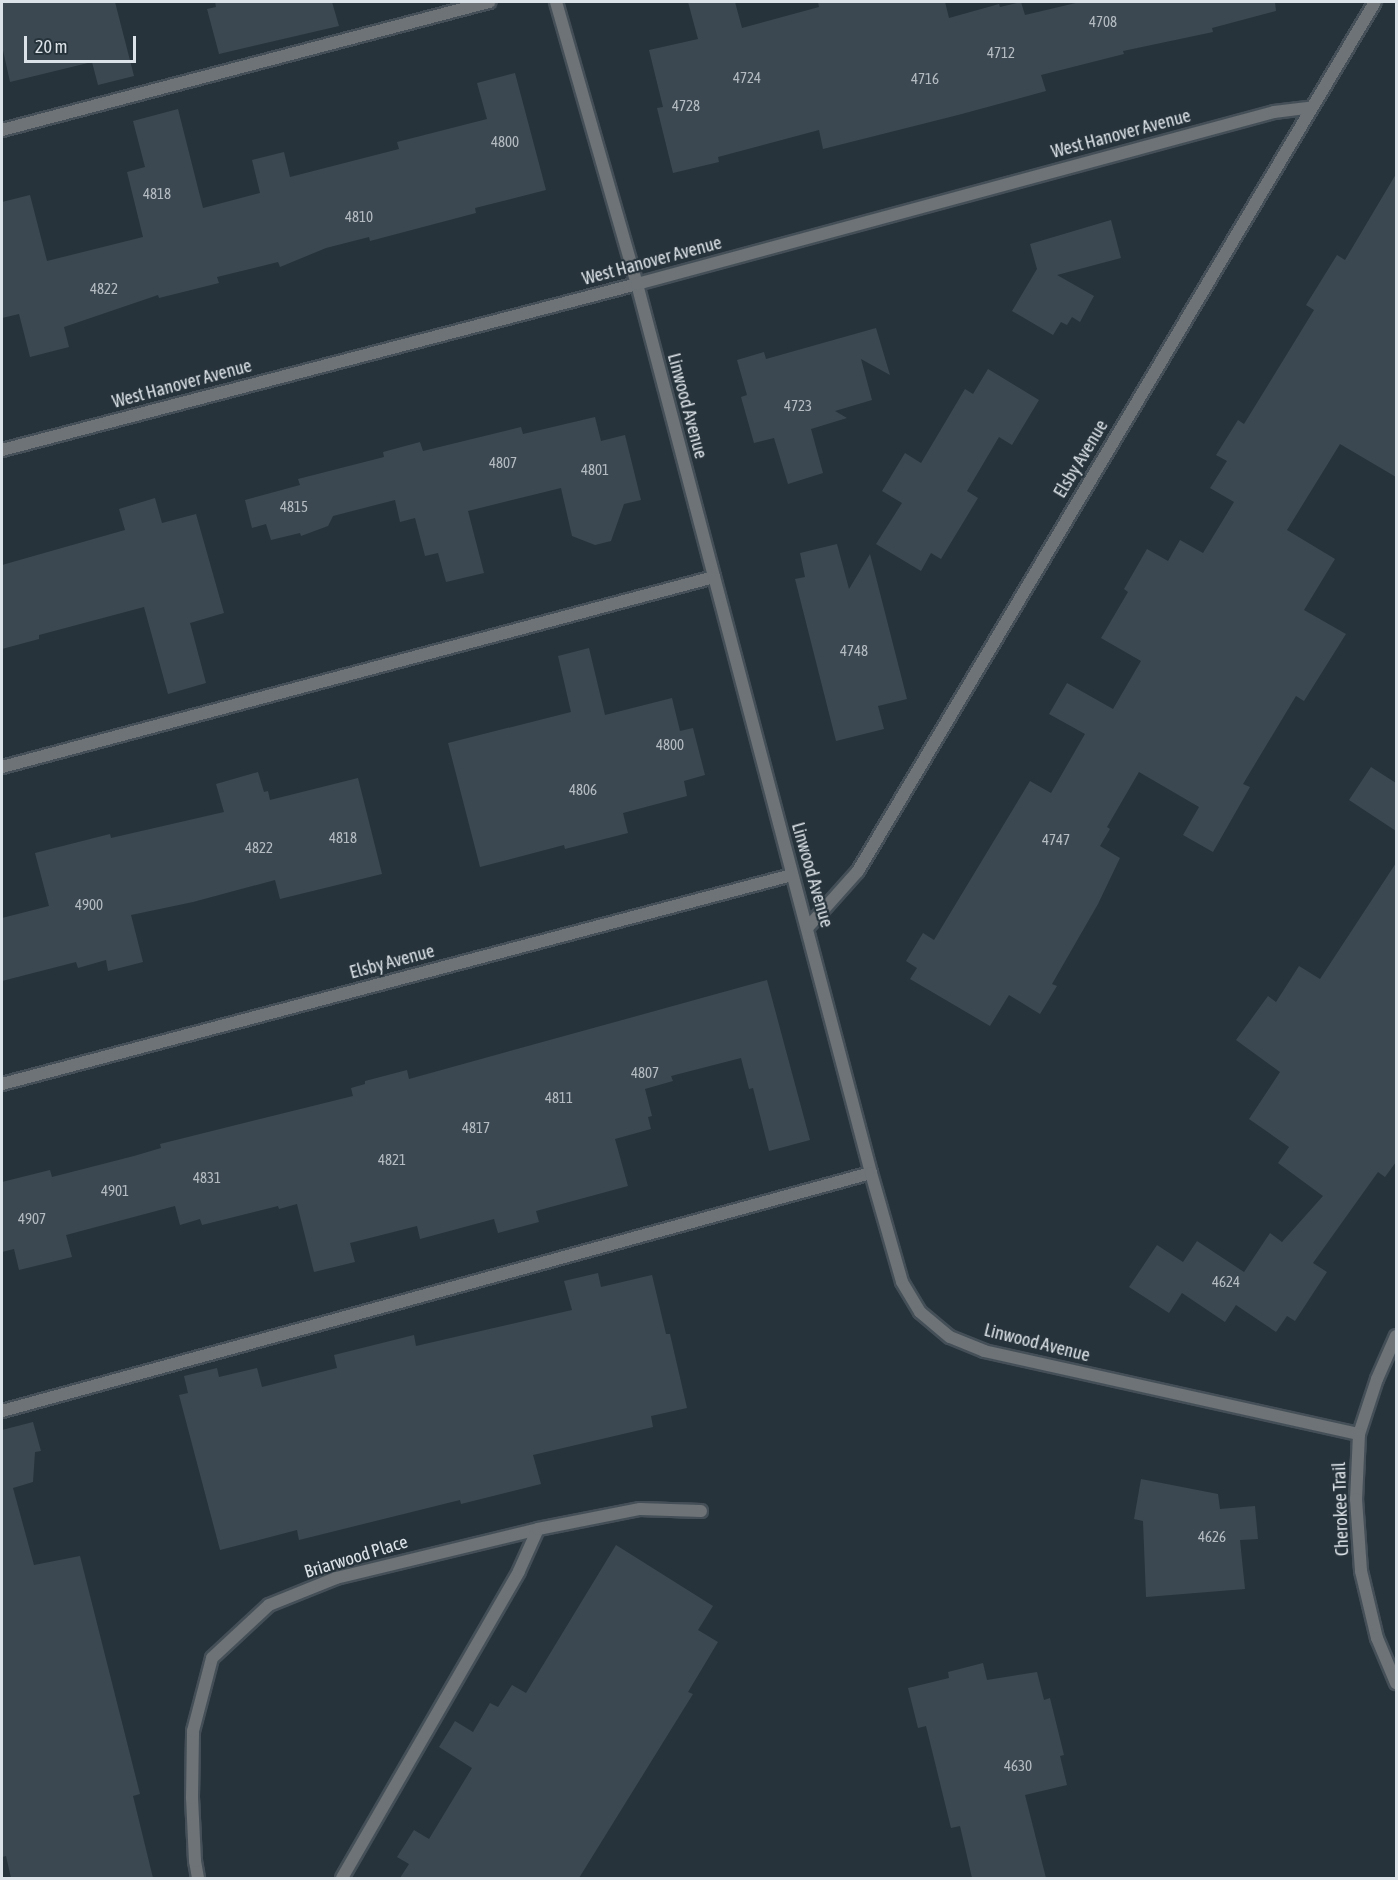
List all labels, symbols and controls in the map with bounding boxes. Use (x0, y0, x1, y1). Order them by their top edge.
house number: 4708 (1089, 13, 1117, 31)
scale bar (27, 24, 140, 62)
text: 20 m (35, 36, 67, 57)
house number: 4712 (987, 44, 1015, 62)
house number: 4724 (733, 69, 761, 87)
house number: 4716 (911, 70, 939, 88)
house number: 4728 (672, 97, 700, 115)
street label: West Hanover Avenue (1049, 105, 1193, 163)
house number: 4800 (491, 133, 519, 151)
house number: 4818 (143, 185, 171, 203)
house number: 4810 (345, 208, 373, 226)
street label: West Hanover Avenue (580, 232, 724, 290)
house number: 4822 (90, 280, 118, 298)
street label: Linwood Avenue (663, 351, 711, 461)
street label: West Hanover Avenue (110, 355, 254, 413)
house number: 4723 (784, 397, 812, 415)
street label: Elsby Avenue (1049, 416, 1113, 502)
house number: 4807 (489, 454, 517, 472)
house number: 4801 (581, 461, 609, 479)
house number: 4815 (280, 498, 308, 516)
house number: 4748 (840, 642, 868, 660)
house number: 4800 (656, 736, 684, 754)
house number: 4806 (569, 781, 597, 799)
street label: Linwood Avenue (787, 820, 837, 930)
house number: 4818 (329, 829, 357, 847)
house number: 4747 (1042, 831, 1070, 849)
house number: 4822 (245, 839, 273, 857)
house number: 4900 (75, 896, 103, 914)
street label: Elsby Avenue (347, 940, 437, 984)
house number: 4807 (631, 1064, 659, 1082)
house number: 4811 (545, 1089, 573, 1107)
house number: 4817 (462, 1119, 490, 1137)
house number: 4821 (378, 1151, 406, 1169)
house number: 4831 (193, 1169, 221, 1187)
house number: 4901 (101, 1182, 129, 1200)
house number: 4907 (18, 1210, 46, 1228)
house number: 4624 (1212, 1273, 1240, 1291)
street label: Linwood Avenue (982, 1319, 1092, 1367)
street label: Cherokee Trail (1329, 1462, 1353, 1556)
house number: 4626 (1198, 1528, 1226, 1546)
street label: Briarwood Place (302, 1531, 410, 1583)
house number: 4630 (1004, 1757, 1032, 1775)

